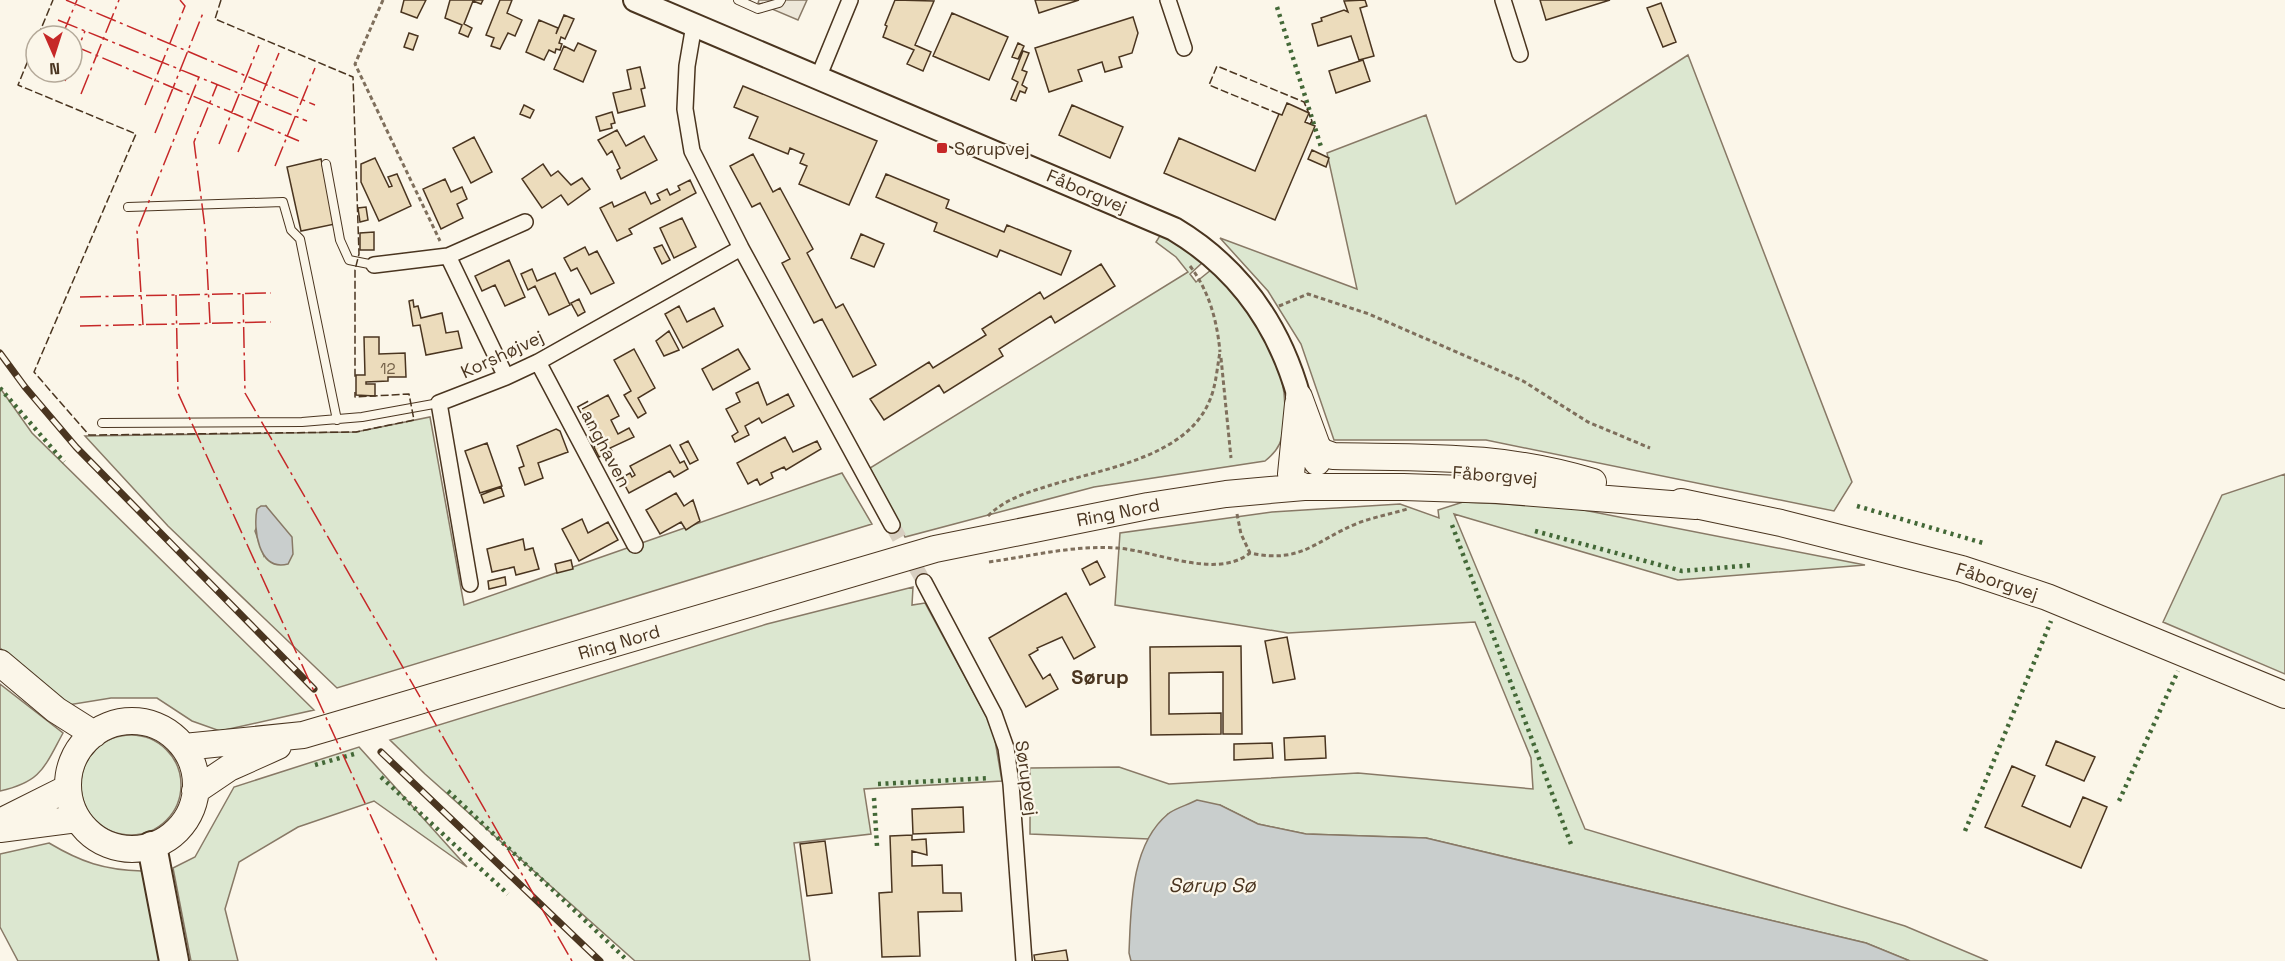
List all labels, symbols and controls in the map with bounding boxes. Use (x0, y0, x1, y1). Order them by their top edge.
north arrow (24, 24, 84, 84)
text: N (49, 58, 61, 79)
place label: Sørupvej (954, 137, 1030, 160)
marker: Sørupvej (935, 141, 949, 155)
street label: Fåborgvej (1043, 164, 1131, 218)
street label: Korshøjvej (457, 325, 547, 383)
house number: 12 (380, 359, 396, 378)
street label: Langhaven (572, 397, 636, 491)
street label: Fåborgvej (1452, 461, 1538, 489)
street label: Ring Nord (1075, 493, 1161, 531)
street label: Fåborgvej (1953, 557, 2041, 605)
street label: Ring Nord (575, 619, 663, 665)
district label: Sørup (1071, 664, 1129, 690)
street label: Sørupvej (1010, 739, 1044, 817)
water label: Sørup Sø (1168, 872, 1256, 898)

